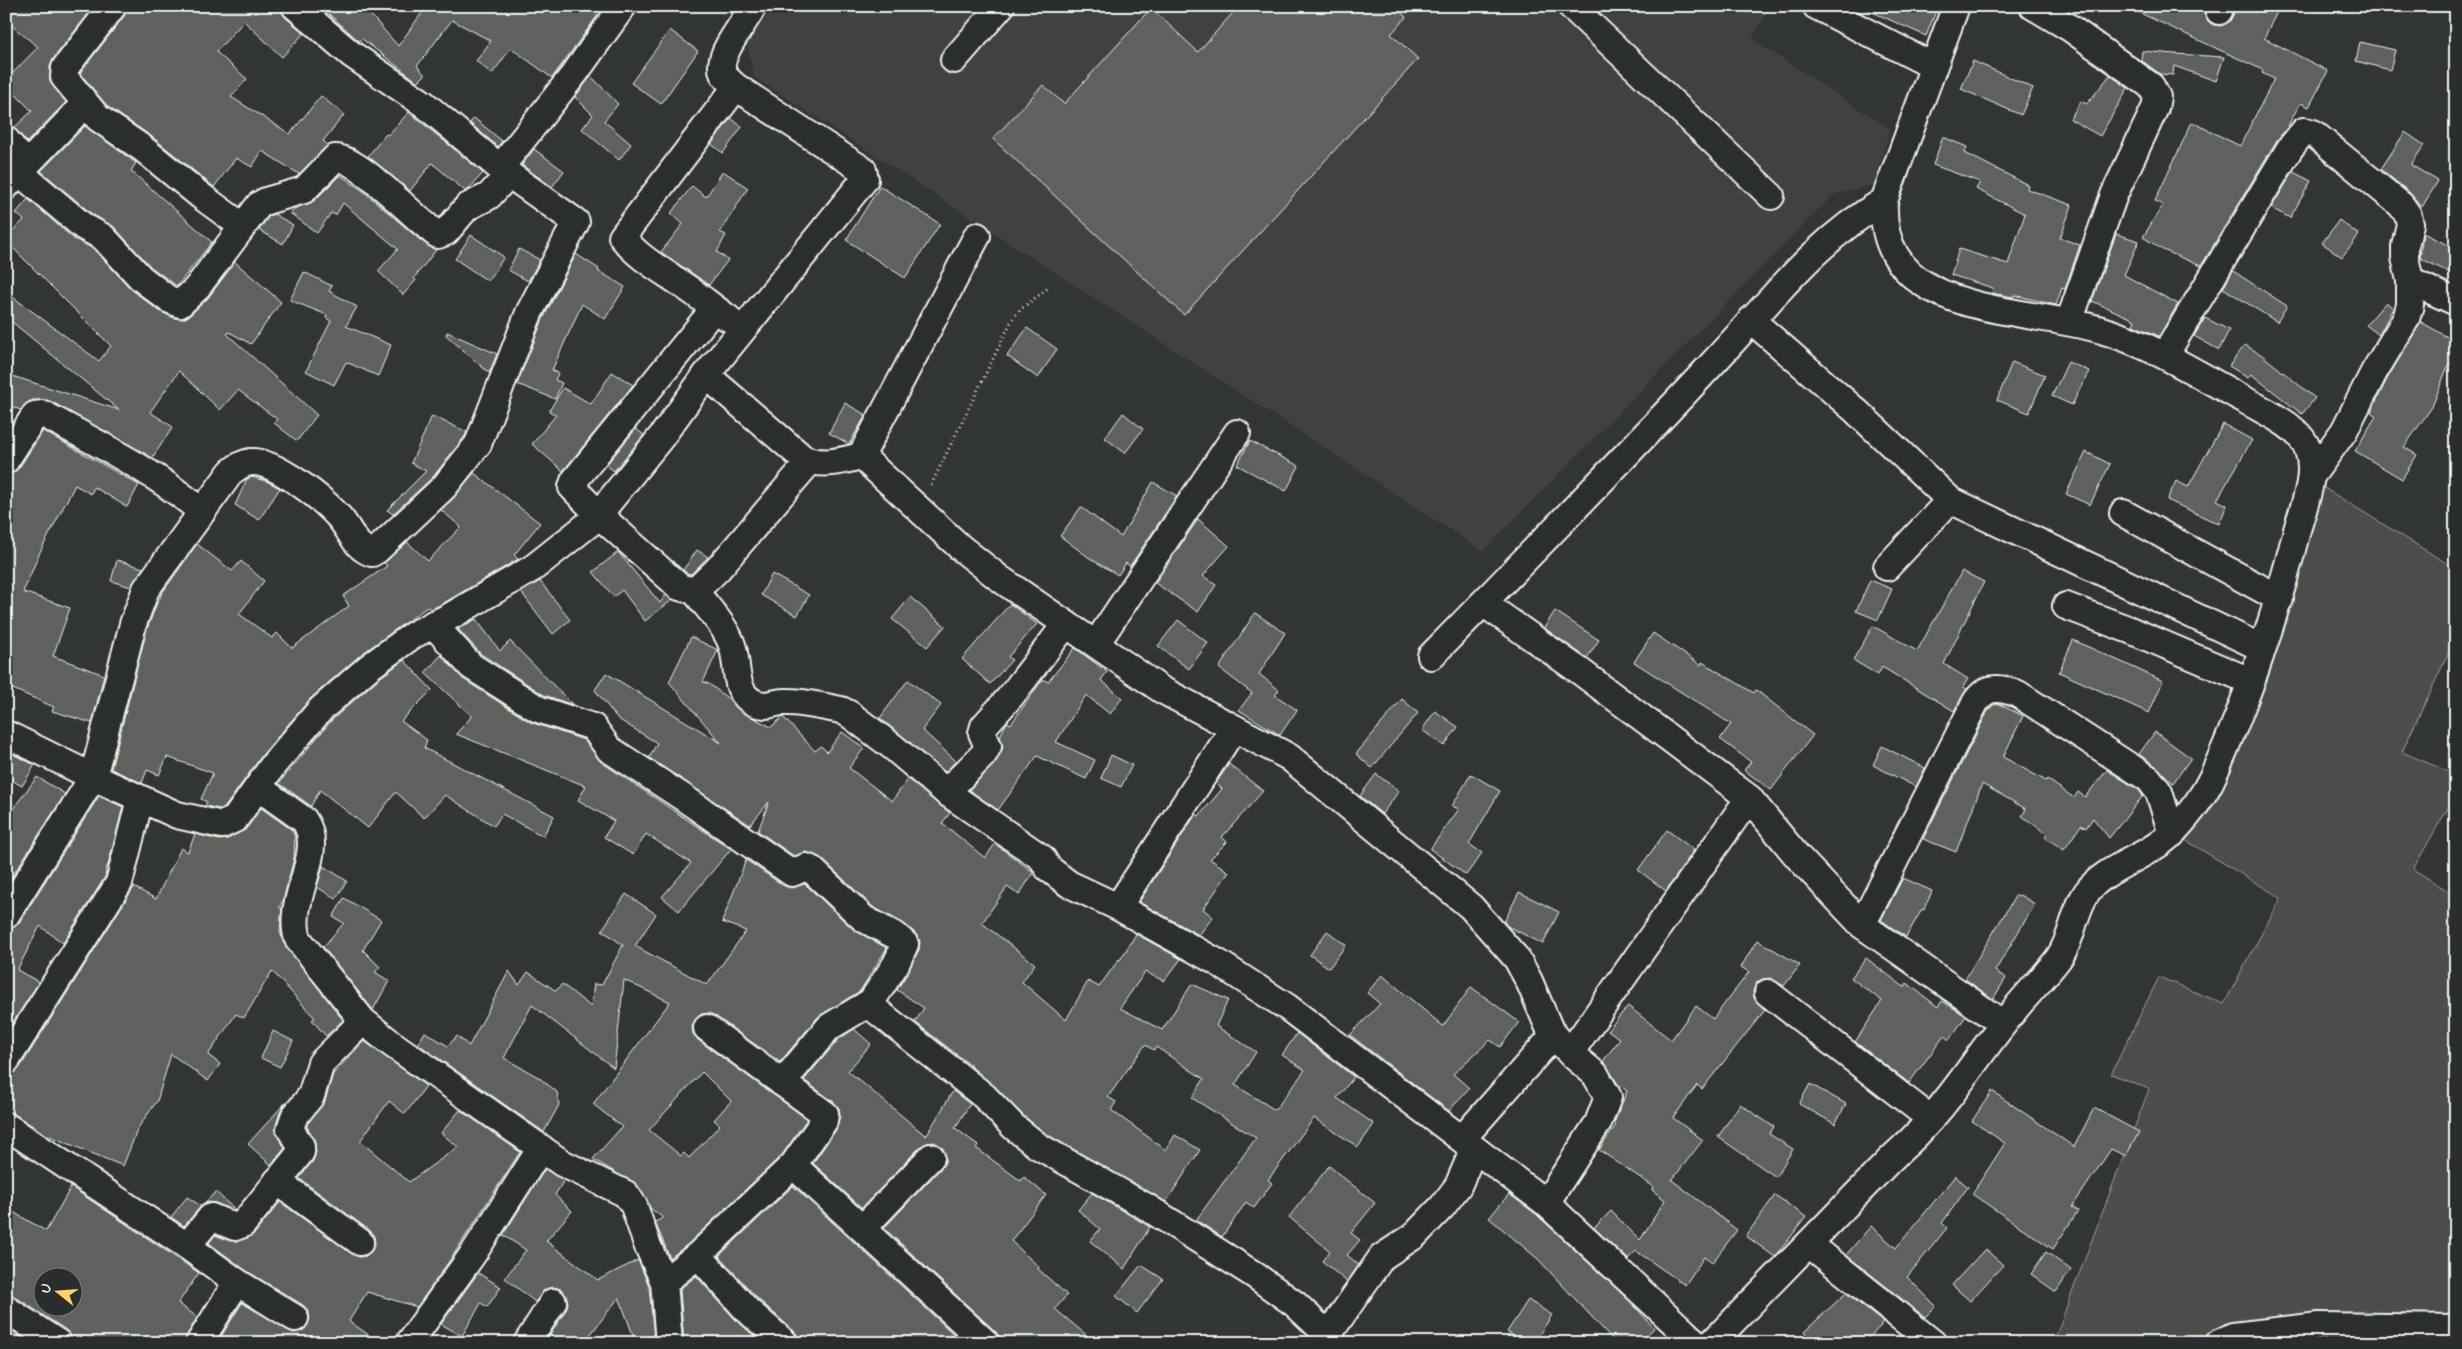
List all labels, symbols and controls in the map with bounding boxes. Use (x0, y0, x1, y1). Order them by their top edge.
north arrow (32, 1266, 82, 1316)
text: U (37, 1282, 56, 1295)

